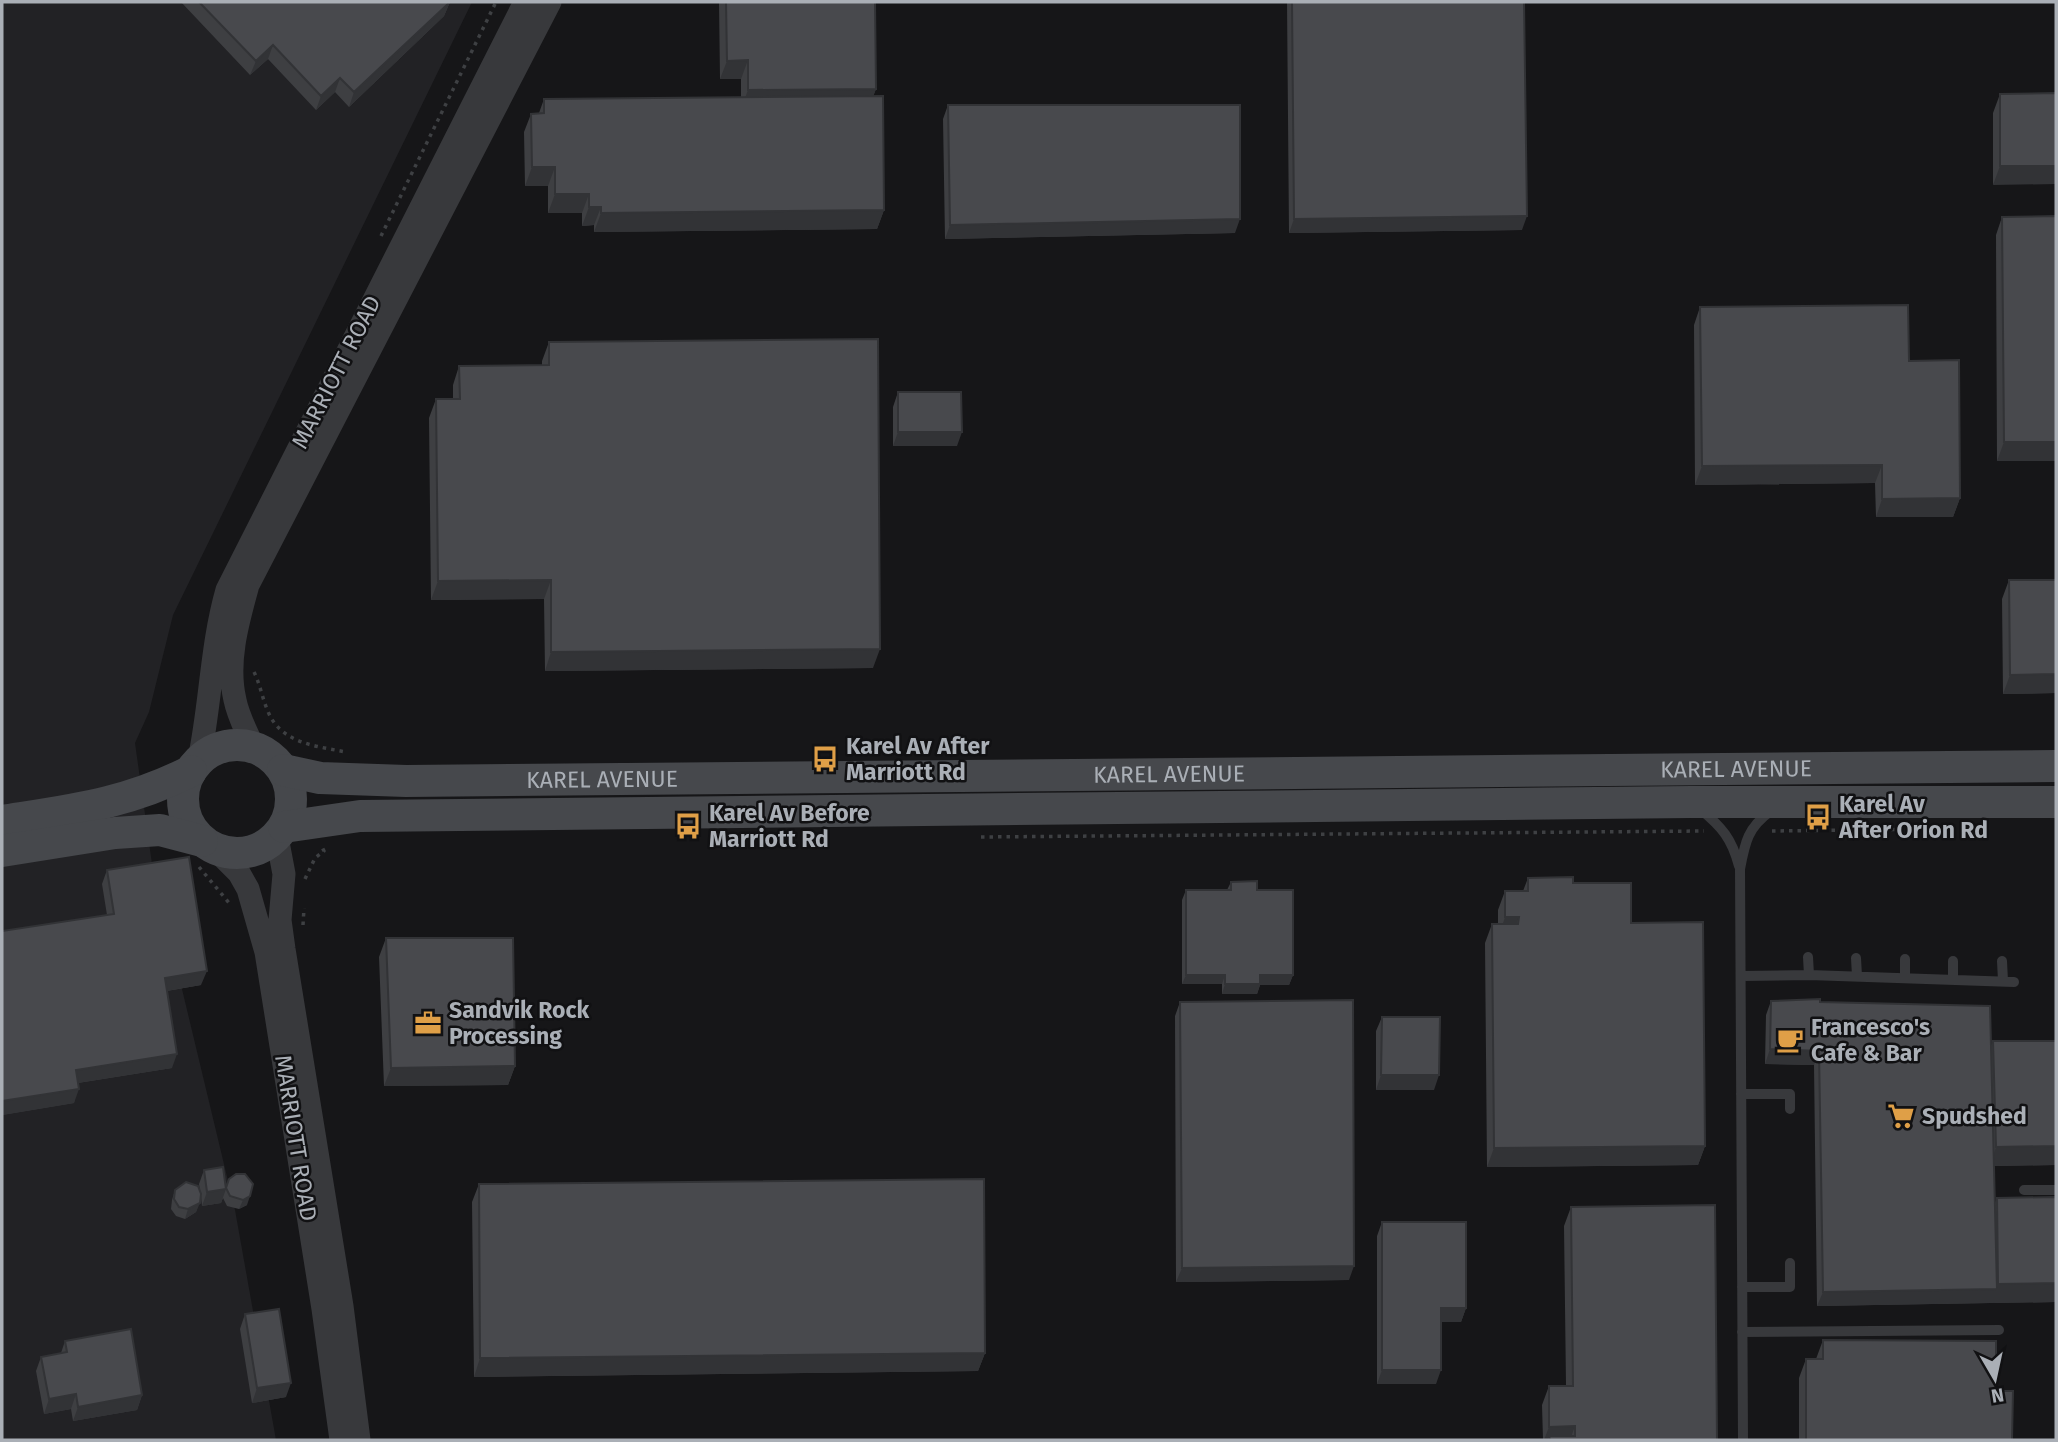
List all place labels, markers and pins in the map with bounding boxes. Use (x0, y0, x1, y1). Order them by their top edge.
place label: Karel Av After Marriott Rd (846, 732, 990, 786)
bus stop icon: Karel Av After Marriott Rd (810, 744, 840, 774)
place label: Karel Av After Orion Rd (1838, 790, 1988, 844)
place label: Karel Av Before Marriott Rd (709, 799, 870, 853)
bus stop icon: Karel Av After Orion Rd (1803, 802, 1833, 832)
bus stop icon: Karel Av Before Marriott Rd (673, 811, 703, 841)
place label: Sandvik Rock Processing (449, 996, 590, 1050)
office icon: Sandvik Rock Processing (413, 1008, 443, 1038)
place label: Francesco's Cafe & Bar (1811, 1013, 1930, 1067)
cafe icon: Francesco's Cafe & Bar (1775, 1025, 1805, 1055)
supermarket icon: Spudshed (1886, 1101, 1916, 1131)
place label: Spudshed (1922, 1102, 2027, 1130)

